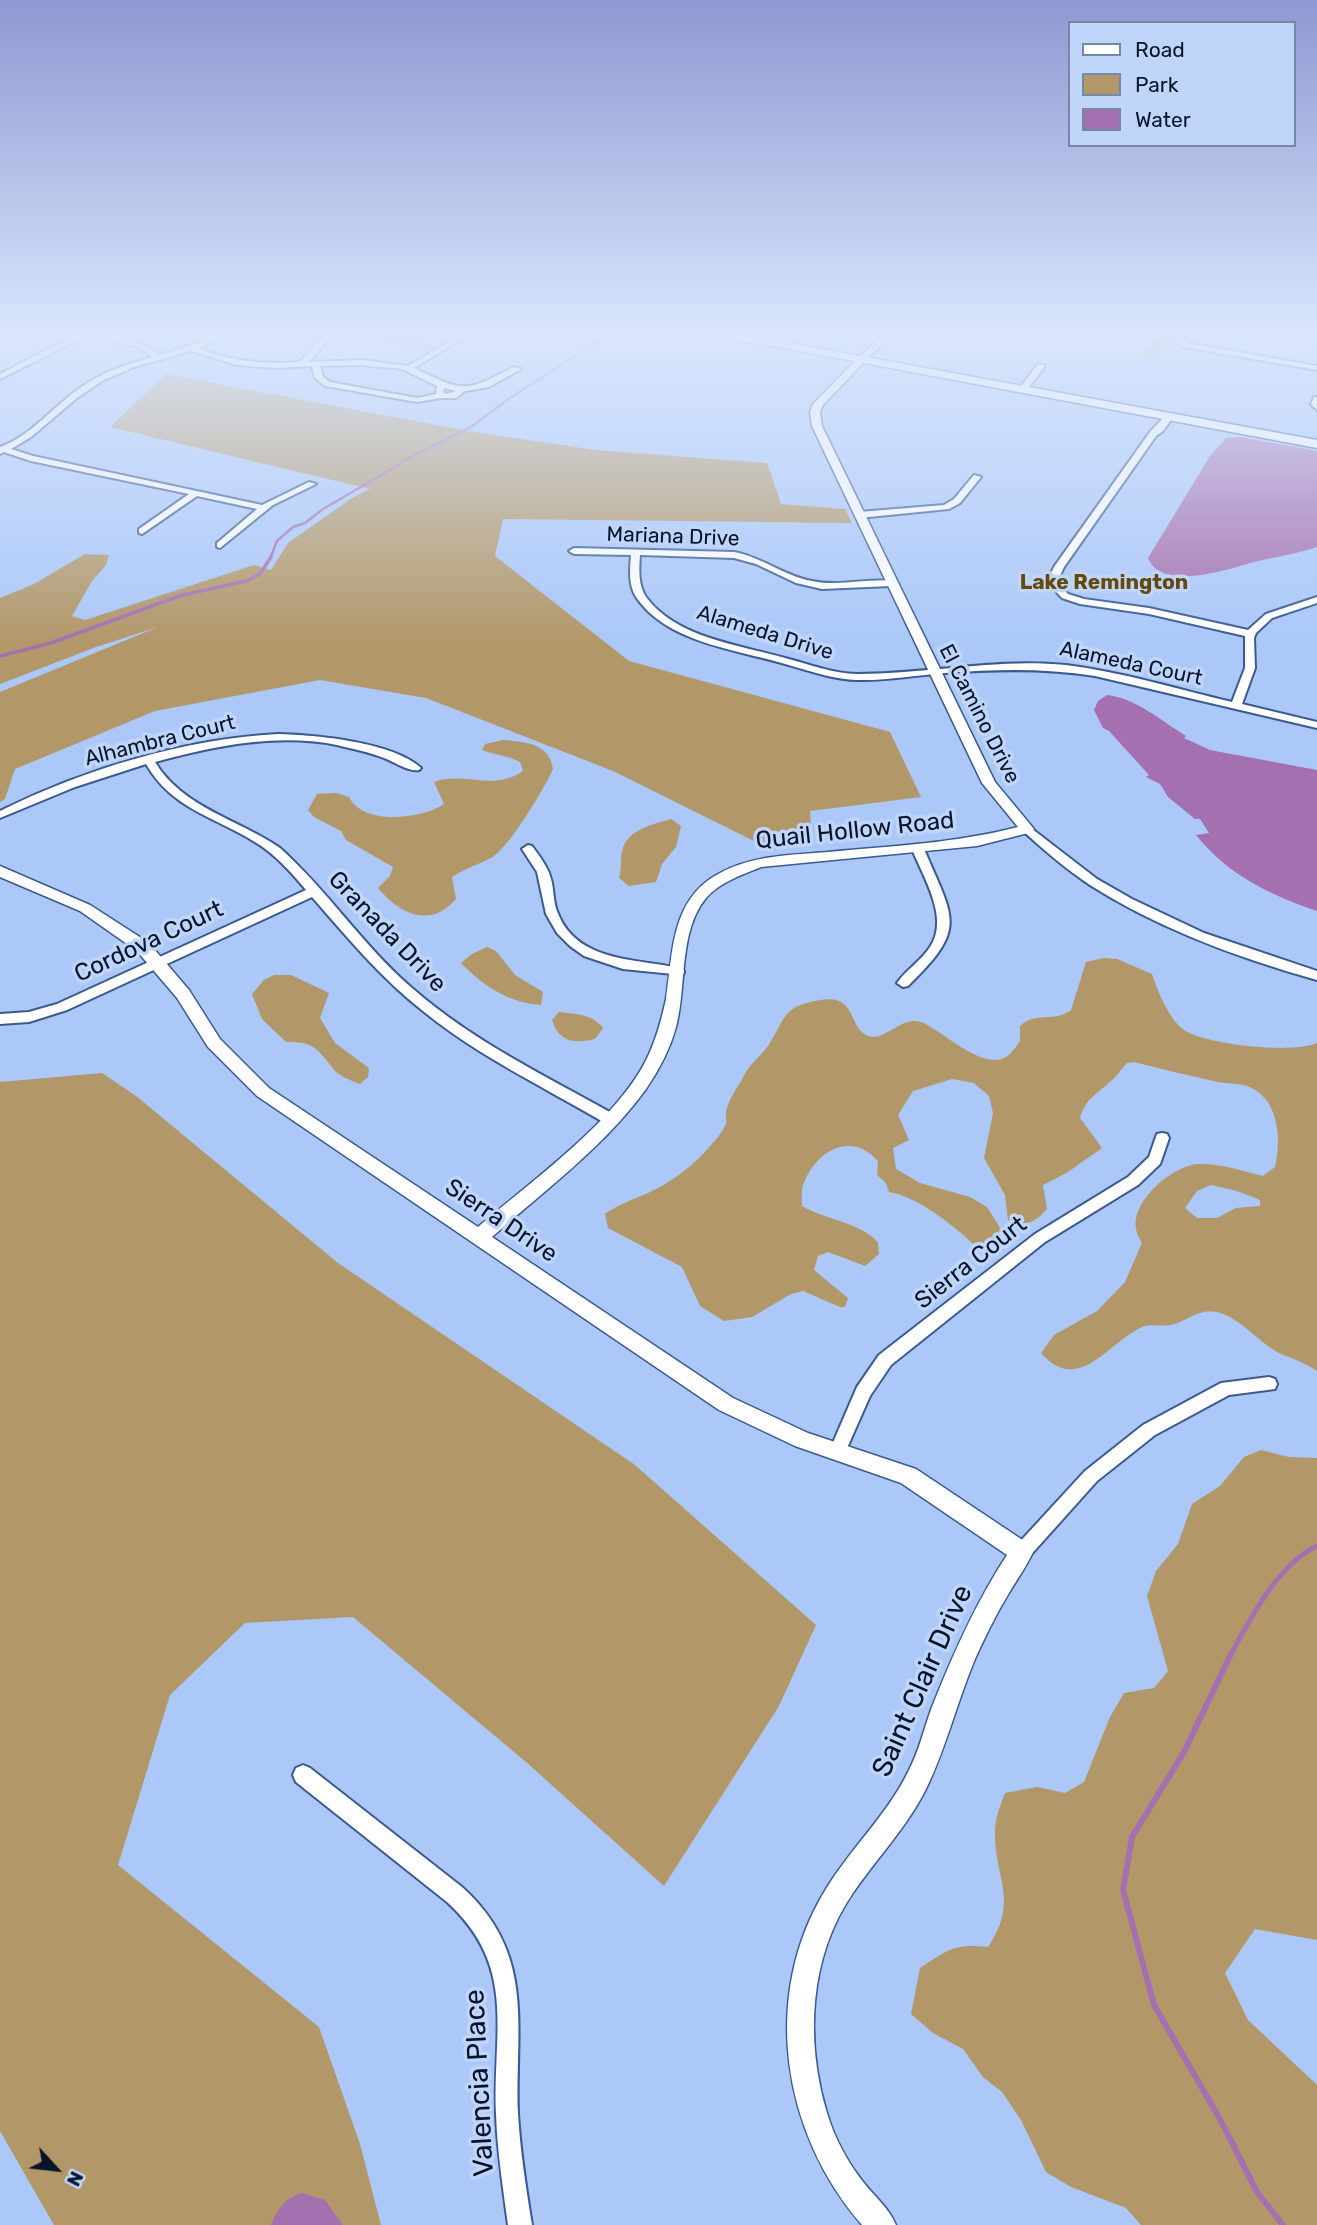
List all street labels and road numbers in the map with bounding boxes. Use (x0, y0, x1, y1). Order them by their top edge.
street label: Mariana Drive (606, 522, 740, 552)
street label: Alameda Drive (694, 600, 836, 666)
street label: Alameda Court (1057, 637, 1205, 691)
street label: El Camino Drive (933, 640, 1025, 788)
street label: Alhambra Court (82, 710, 238, 772)
street label: Quail Hollow Road (754, 806, 956, 856)
street label: Granada Drive (322, 865, 452, 999)
street label: Cordova Court (70, 895, 228, 989)
street label: Sierra Drive (439, 1173, 563, 1269)
street label: Sierra Court (909, 1210, 1033, 1316)
street label: Saint Clair Drive (866, 1580, 980, 1782)
street label: Valencia Place (458, 1988, 502, 2178)

